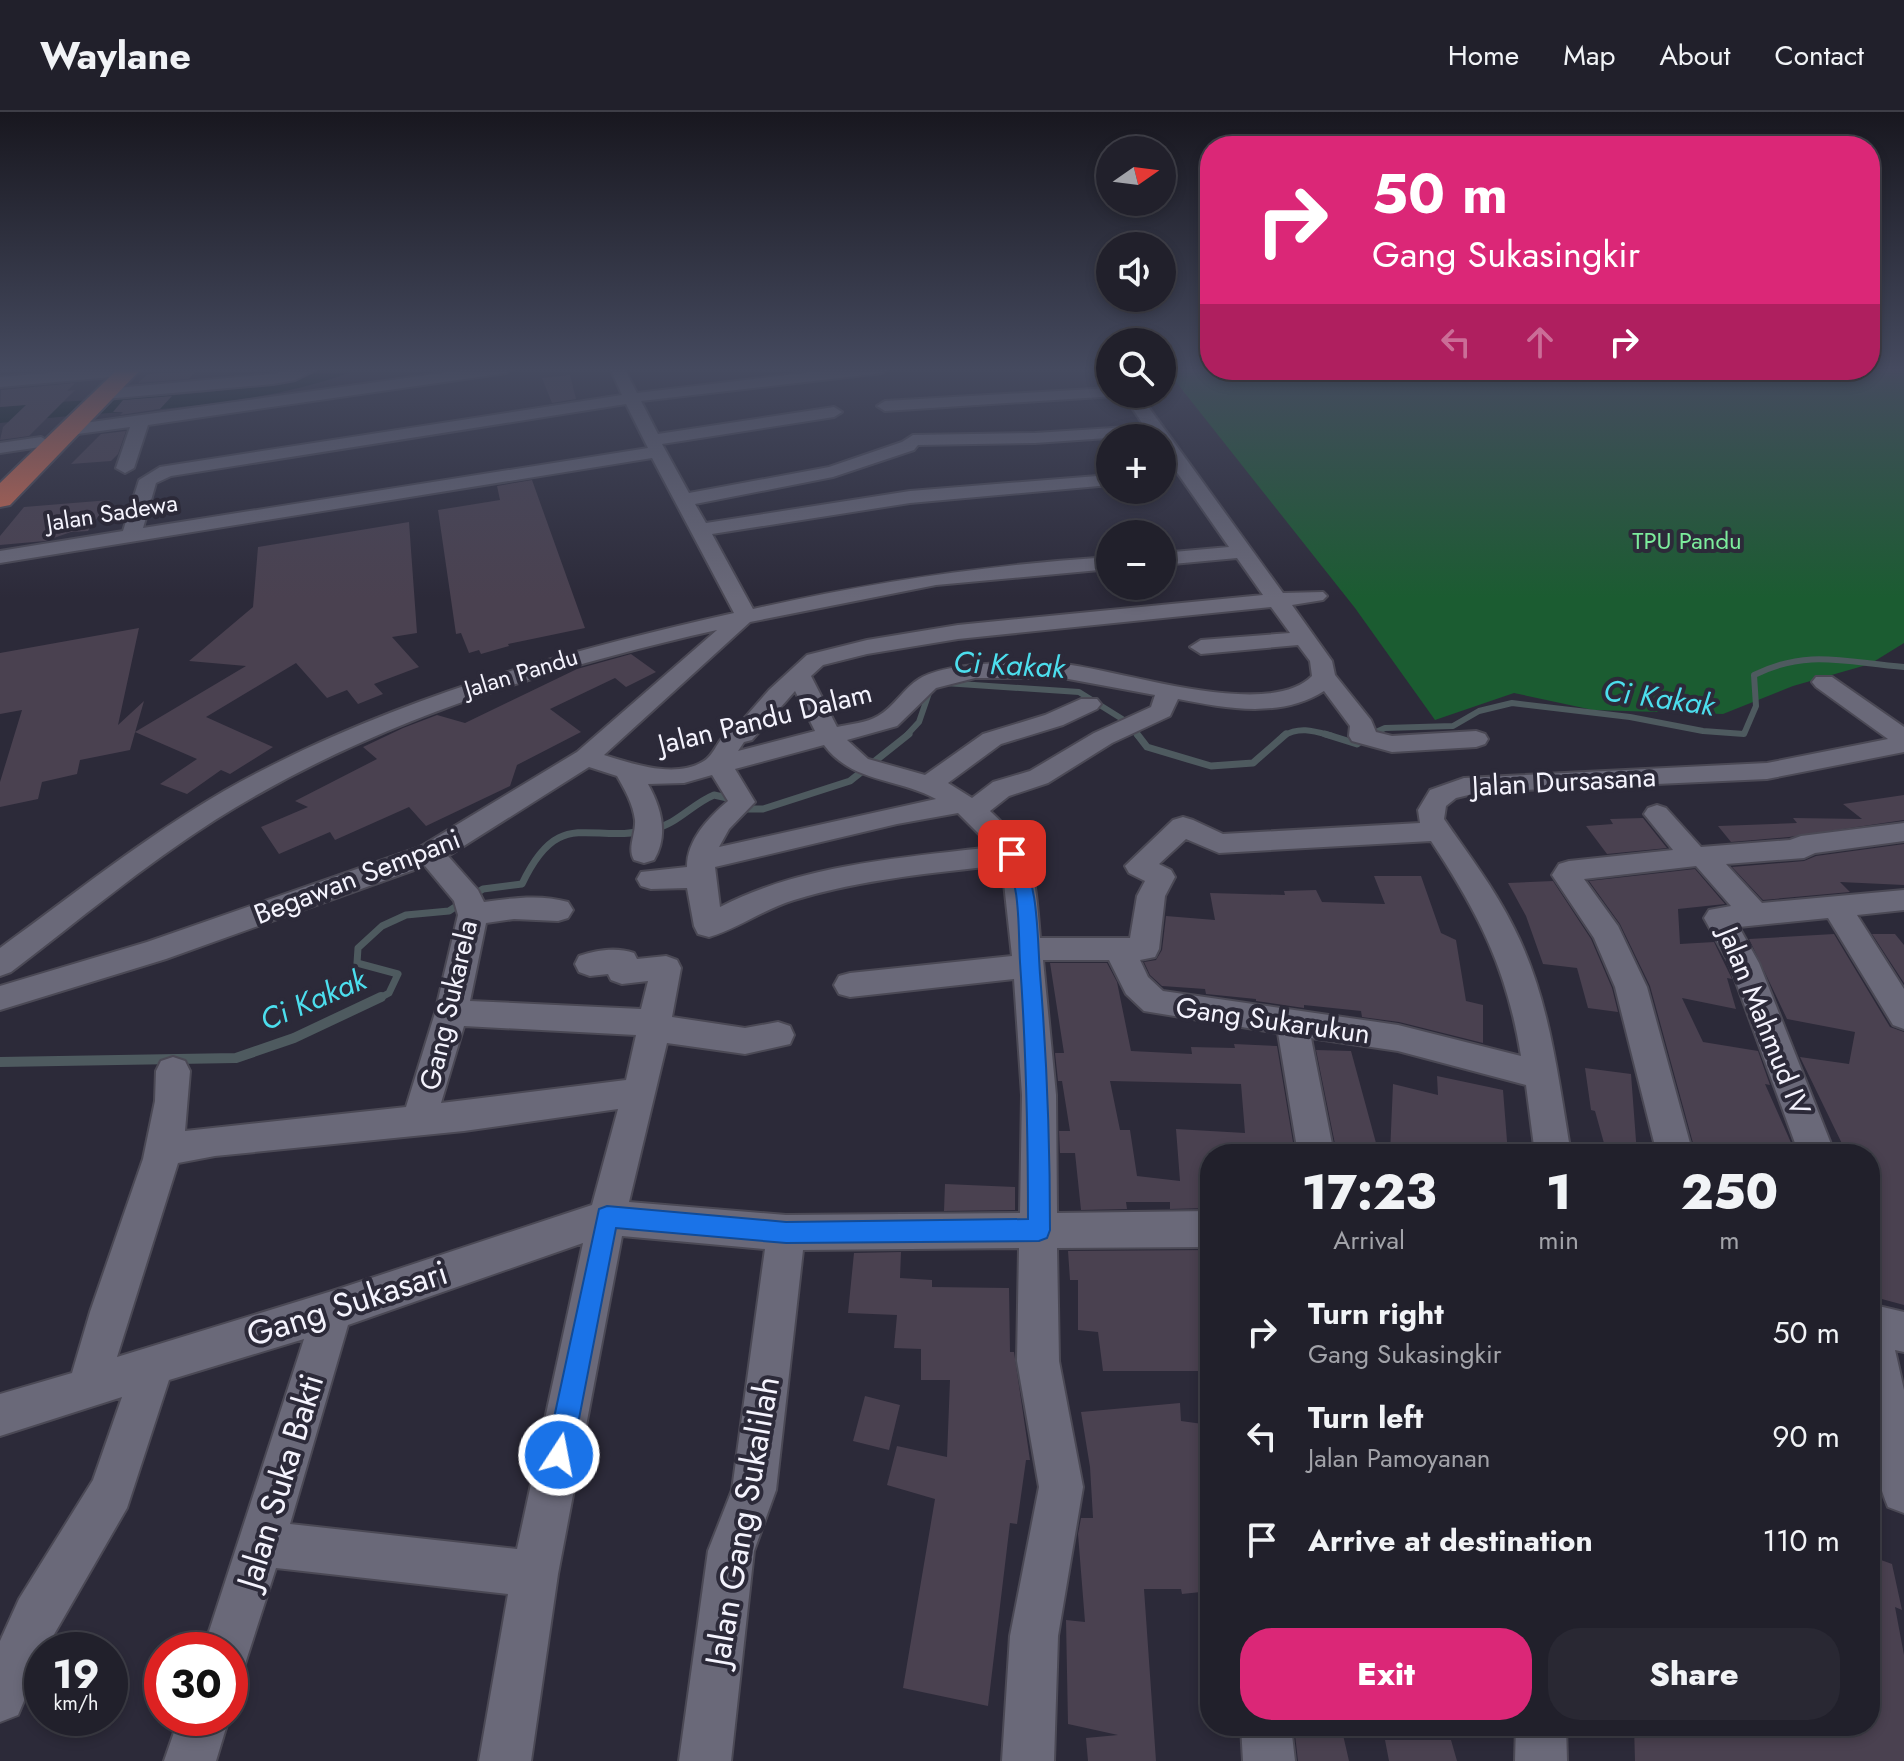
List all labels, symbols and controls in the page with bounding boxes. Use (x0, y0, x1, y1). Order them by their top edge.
text: Waylane (40, 28, 191, 83)
text: Home (1448, 35, 1519, 76)
text: Map (1563, 35, 1615, 76)
text: About (1659, 35, 1731, 76)
text: Contact (1775, 35, 1864, 76)
north arrow (1096, 136, 1176, 216)
map controls (1096, 136, 1176, 600)
text: 50 m (1372, 153, 1508, 234)
icon: right (1240, 168, 1344, 272)
text: Gang Sukasingkir (1372, 228, 1640, 280)
button: sound (1096, 232, 1176, 312)
icon: left (1434, 320, 1478, 364)
icon: ahead (1518, 320, 1562, 364)
icon: right (1602, 320, 1646, 364)
button: search (1096, 328, 1176, 408)
button: + (1096, 424, 1176, 504)
street label: Jalan Sadewa (41, 485, 180, 541)
button: − (1096, 520, 1176, 600)
park label: TPU Pandu (1632, 523, 1742, 558)
street label: Jalan Pandu (457, 639, 582, 707)
water label: Ci Kakak (952, 640, 1067, 689)
water label: Ci Kakak (1601, 668, 1719, 727)
street label: Jalan Pandu Dalam (650, 672, 876, 766)
street label: Jalan Dursasana (1467, 756, 1657, 807)
street label: Begawan Sempani (248, 818, 466, 935)
pin (978, 820, 1046, 888)
icon: arrive (990, 832, 1034, 876)
street label: Gang Sukarela (409, 916, 488, 1094)
street label: Jalan Mahmud IV (1707, 917, 1821, 1122)
water label: Ci Kakak (253, 957, 374, 1041)
street label: Gang Sukarukun (1173, 987, 1373, 1054)
text: 17:23 (1302, 1158, 1437, 1227)
text: 1 (1546, 1158, 1571, 1227)
text: 250 (1681, 1158, 1778, 1227)
text: Arrival (1333, 1221, 1405, 1259)
text: min (1538, 1221, 1579, 1259)
text: m (1719, 1221, 1740, 1259)
street label: Gang Sukasari (240, 1248, 454, 1359)
text: Turn right (1308, 1292, 1444, 1335)
icon: right (1240, 1310, 1284, 1354)
text: 50 m (1773, 1311, 1840, 1354)
text: Gang Sukasingkir (1308, 1335, 1502, 1373)
street label: Jalan Suka Bakti (223, 1368, 336, 1598)
street label: Jalan Gang Sukalilah (692, 1372, 792, 1674)
text: Turn left (1308, 1396, 1423, 1439)
position arrow (517, 1413, 601, 1497)
icon: left (1240, 1414, 1284, 1458)
text: 90 m (1772, 1415, 1840, 1458)
text: Jalan Pamoyanan (1308, 1439, 1491, 1477)
icon: arrive (1240, 1518, 1284, 1562)
text: Arrive at destination (1308, 1519, 1593, 1562)
text: 110 m (1763, 1519, 1840, 1562)
button: Exit (1240, 1628, 1532, 1720)
button: Share (1548, 1628, 1840, 1720)
speed limit sign: 30 (144, 1632, 248, 1736)
text: 19 (52, 1645, 100, 1703)
text: km/h (53, 1689, 99, 1718)

